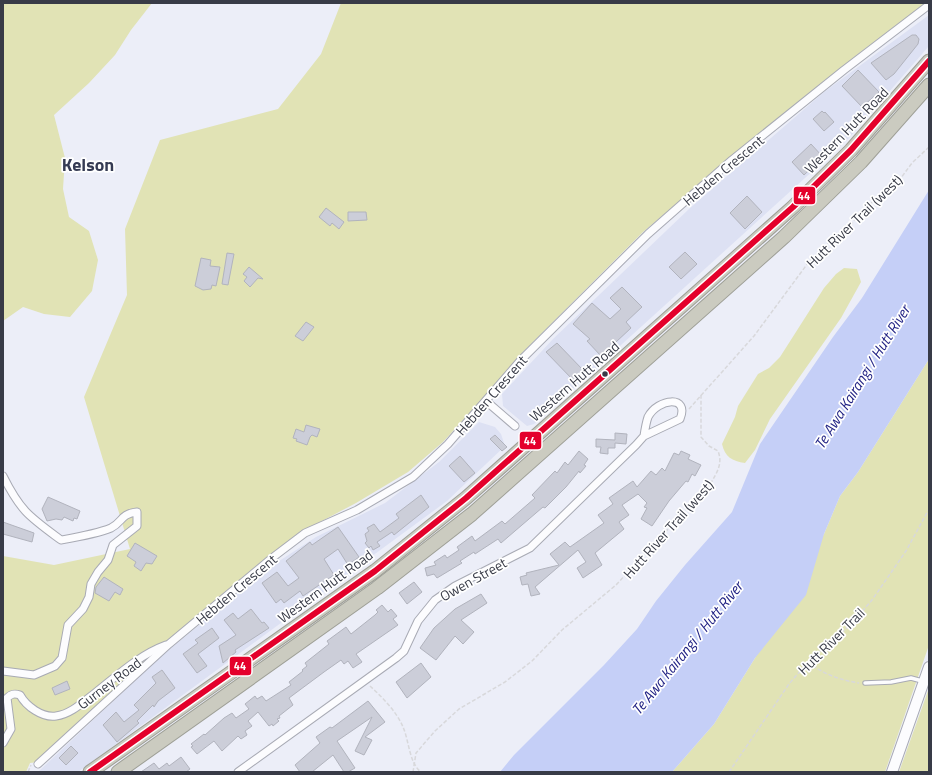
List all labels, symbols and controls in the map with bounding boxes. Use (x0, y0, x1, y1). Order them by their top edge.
street label: Western Hutt Road (799, 82, 893, 178)
street label: Hebden Crescent (678, 130, 768, 210)
district label: Kelson (62, 151, 114, 178)
street label: Hutt River Trail (west) (801, 169, 907, 273)
line badge: 44 (793, 186, 816, 205)
text: 44 (798, 188, 810, 204)
water label: Te Awa Kairangi / Hutt River (808, 299, 917, 453)
street label: Western Hutt Road (524, 336, 624, 426)
street label: Hebden Crescent (450, 350, 532, 440)
unlabelled marker (600, 369, 610, 379)
line badge: 44 (519, 431, 542, 450)
text: 44 (524, 433, 536, 449)
street label: Hutt River Trail (west) (618, 475, 718, 583)
street label: Western Hutt Road (273, 544, 377, 628)
street label: Hebden Crescent (191, 549, 281, 629)
street label: Owen Street (436, 552, 510, 606)
water label: Te Awa Kairangi / Hutt River (626, 575, 750, 720)
street label: Hutt River Trail (793, 603, 869, 679)
street label: Gurney Road (73, 652, 145, 714)
line badge: 44 (229, 656, 252, 676)
text: 44 (234, 658, 246, 674)

